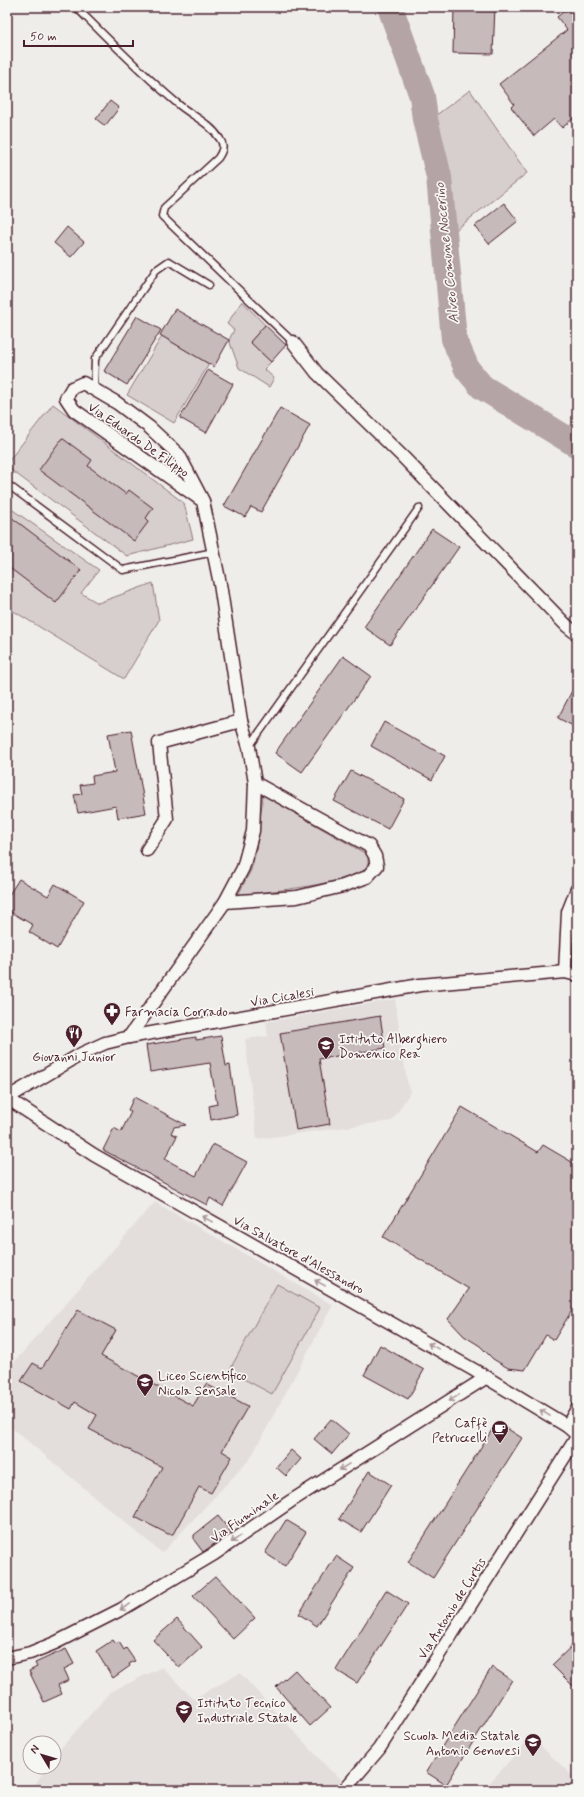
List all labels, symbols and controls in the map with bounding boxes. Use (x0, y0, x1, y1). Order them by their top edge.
scale bar (24, 22, 133, 48)
text: 50 m (30, 29, 57, 45)
water label: Alveo Comune Nocerino (431, 181, 463, 324)
street label: Via Eduardo De Filippo (84, 399, 193, 482)
street label: Via Cicalesi (249, 984, 315, 1011)
pharmacy icon: Farmacia Corrado (102, 1001, 122, 1026)
place label: Farmacia Corrado (125, 1004, 228, 1021)
restaurant icon: Giovanni Junior (64, 1023, 84, 1048)
place label: Istituto Alberghiero Domenico Rea (339, 1031, 447, 1063)
school or university icon: Istituto Alberghiero Domenico Rea (316, 1035, 336, 1060)
place label: Giovanni Junior (32, 1049, 116, 1066)
street label: Via Salvatore d'Alessandro (230, 1212, 367, 1298)
one-way arrow (201, 1214, 213, 1222)
one-way arrow (314, 1278, 326, 1286)
one-way arrow (427, 1342, 439, 1350)
place label: Liceo Scientifico Nicola Sensale (158, 1368, 247, 1400)
school or university icon: Liceo Scientifico Nicola Sensale (135, 1372, 155, 1397)
one-way arrow (448, 1394, 460, 1402)
one-way arrow (539, 1408, 551, 1416)
place label: Caffè Petruccelli (432, 1415, 487, 1447)
cafe icon: Caffè Petruccelli (490, 1419, 510, 1444)
one-way arrow (339, 1463, 350, 1471)
street label: Via Fiuminale (207, 1487, 282, 1547)
one-way arrow (231, 1535, 242, 1543)
street label: Via Antonio de Curtis (414, 1555, 491, 1663)
one-way arrow (119, 1604, 131, 1612)
place label: Istituto Tecnico Industriale Statale (197, 1695, 298, 1727)
school or university icon: Istituto Tecnico Industriale Statale (174, 1699, 194, 1724)
place label: Scuola Media Statale Antonio Genovesi (404, 1728, 520, 1760)
school or university icon: Scuola Media Statale Antonio Genovesi (523, 1732, 543, 1757)
north arrow (22, 1735, 62, 1775)
text: N (27, 1742, 43, 1757)

